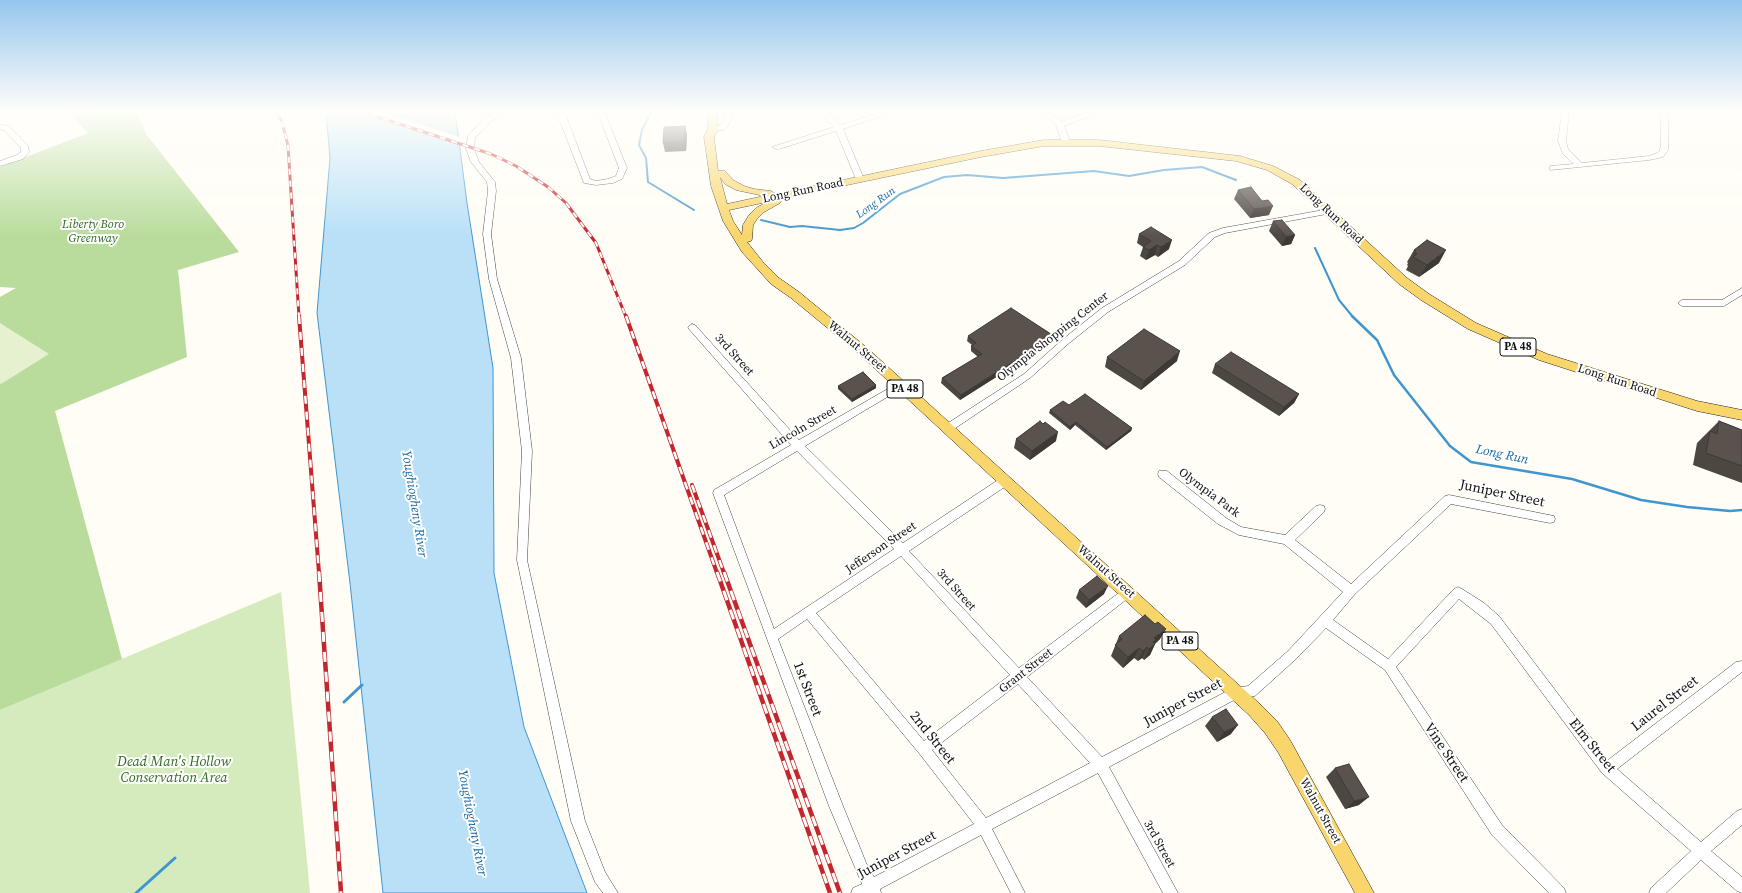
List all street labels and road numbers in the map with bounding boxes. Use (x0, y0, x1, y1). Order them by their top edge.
street label: Long Run Road (761, 175, 845, 207)
street label: Long Run Road (1296, 181, 1366, 247)
street label: Olympia Shopping Center (994, 289, 1112, 385)
street label: Walnut Street (825, 318, 889, 376)
street label: 3rd Street (711, 331, 757, 379)
road number: PA 48 (1500, 338, 1536, 356)
street label: Long Run Road (1576, 361, 1658, 401)
road number: PA 48 (887, 380, 923, 398)
street label: Lincoln Street (767, 403, 839, 453)
street label: Olympia Park (1176, 465, 1242, 521)
street label: Juniper Street (1458, 477, 1546, 511)
street label: Jefferson Street (843, 519, 919, 577)
street label: Walnut Street (1074, 542, 1138, 602)
street label: 3rd Street (933, 566, 979, 614)
road number: PA 48 (1162, 632, 1198, 650)
street label: Grant Street (996, 646, 1056, 696)
street label: 1st Street (789, 659, 825, 719)
street label: Laurel Street (1628, 673, 1702, 735)
street label: Juniper Street (1141, 675, 1225, 731)
street label: 2nd Street (906, 708, 958, 768)
street label: Elm Street (1565, 716, 1619, 776)
street label: Vine Street (1420, 720, 1472, 786)
street label: Walnut Street (1296, 776, 1344, 846)
street label: 3rd Street (1140, 818, 1178, 870)
street label: Juniper Street (855, 827, 939, 883)

